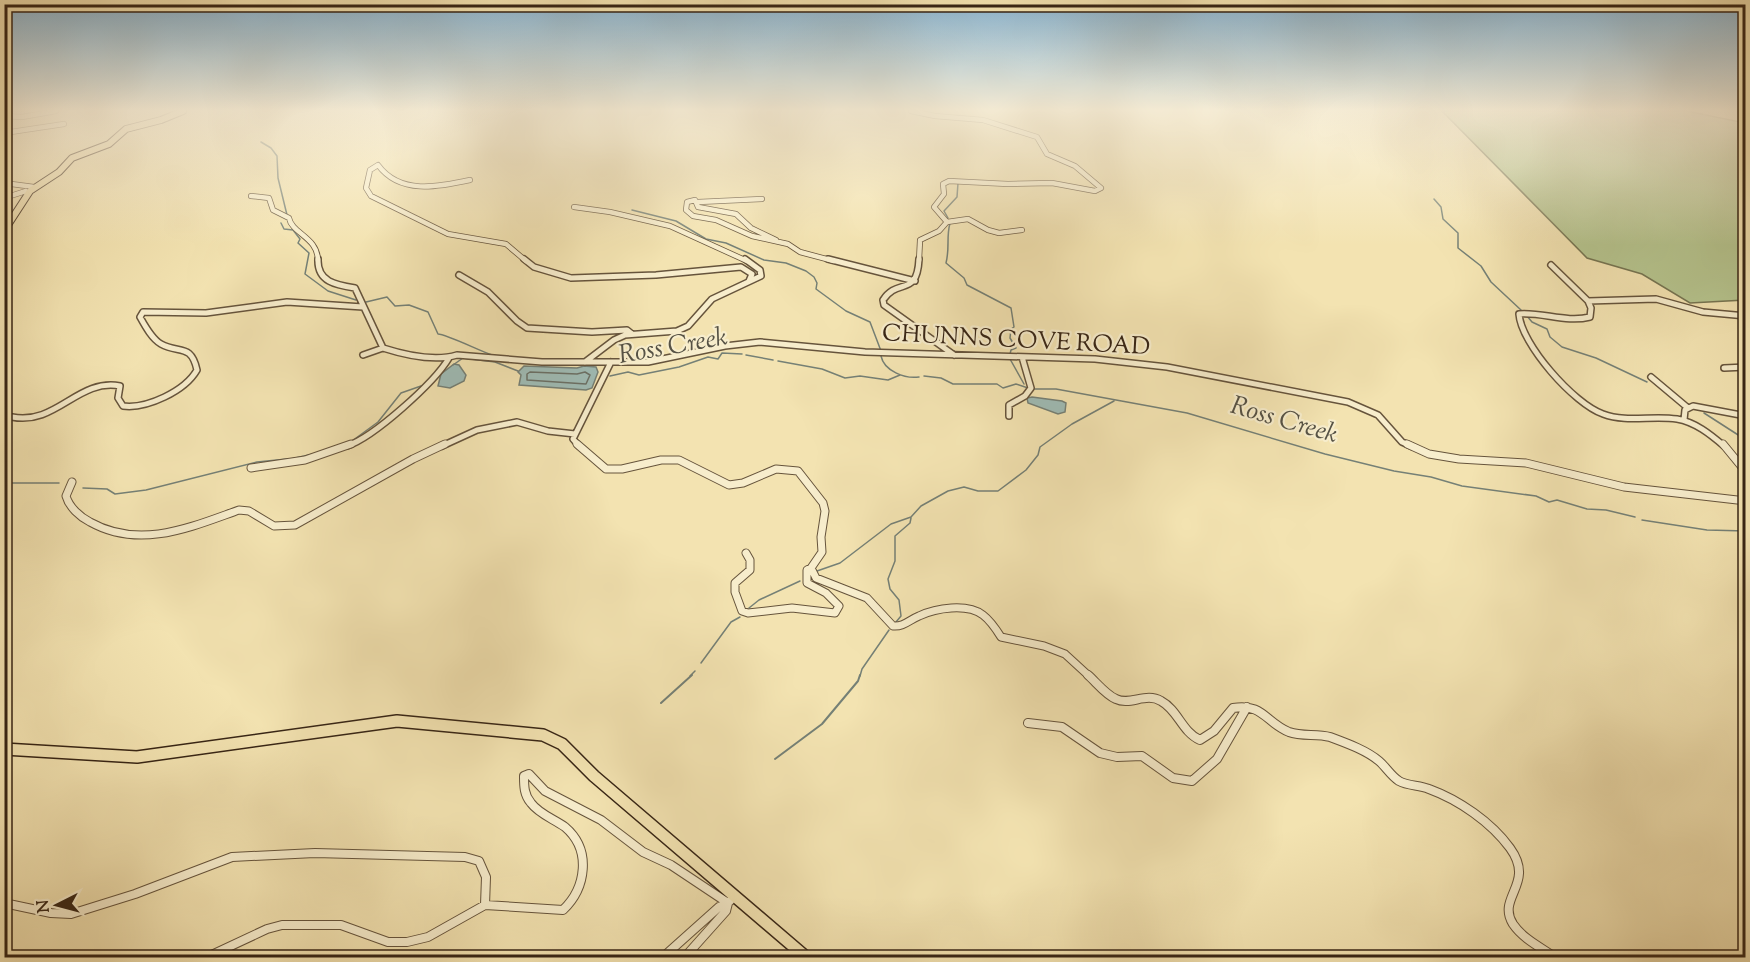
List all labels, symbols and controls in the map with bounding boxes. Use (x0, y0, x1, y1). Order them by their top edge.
street label: CHUNNS COVE ROAD (881, 317, 1151, 365)
water label: Ross Creek (616, 319, 731, 375)
water label: Ross Creek (1226, 388, 1342, 454)
north arrow (27, 875, 87, 935)
text: N (32, 899, 57, 914)

